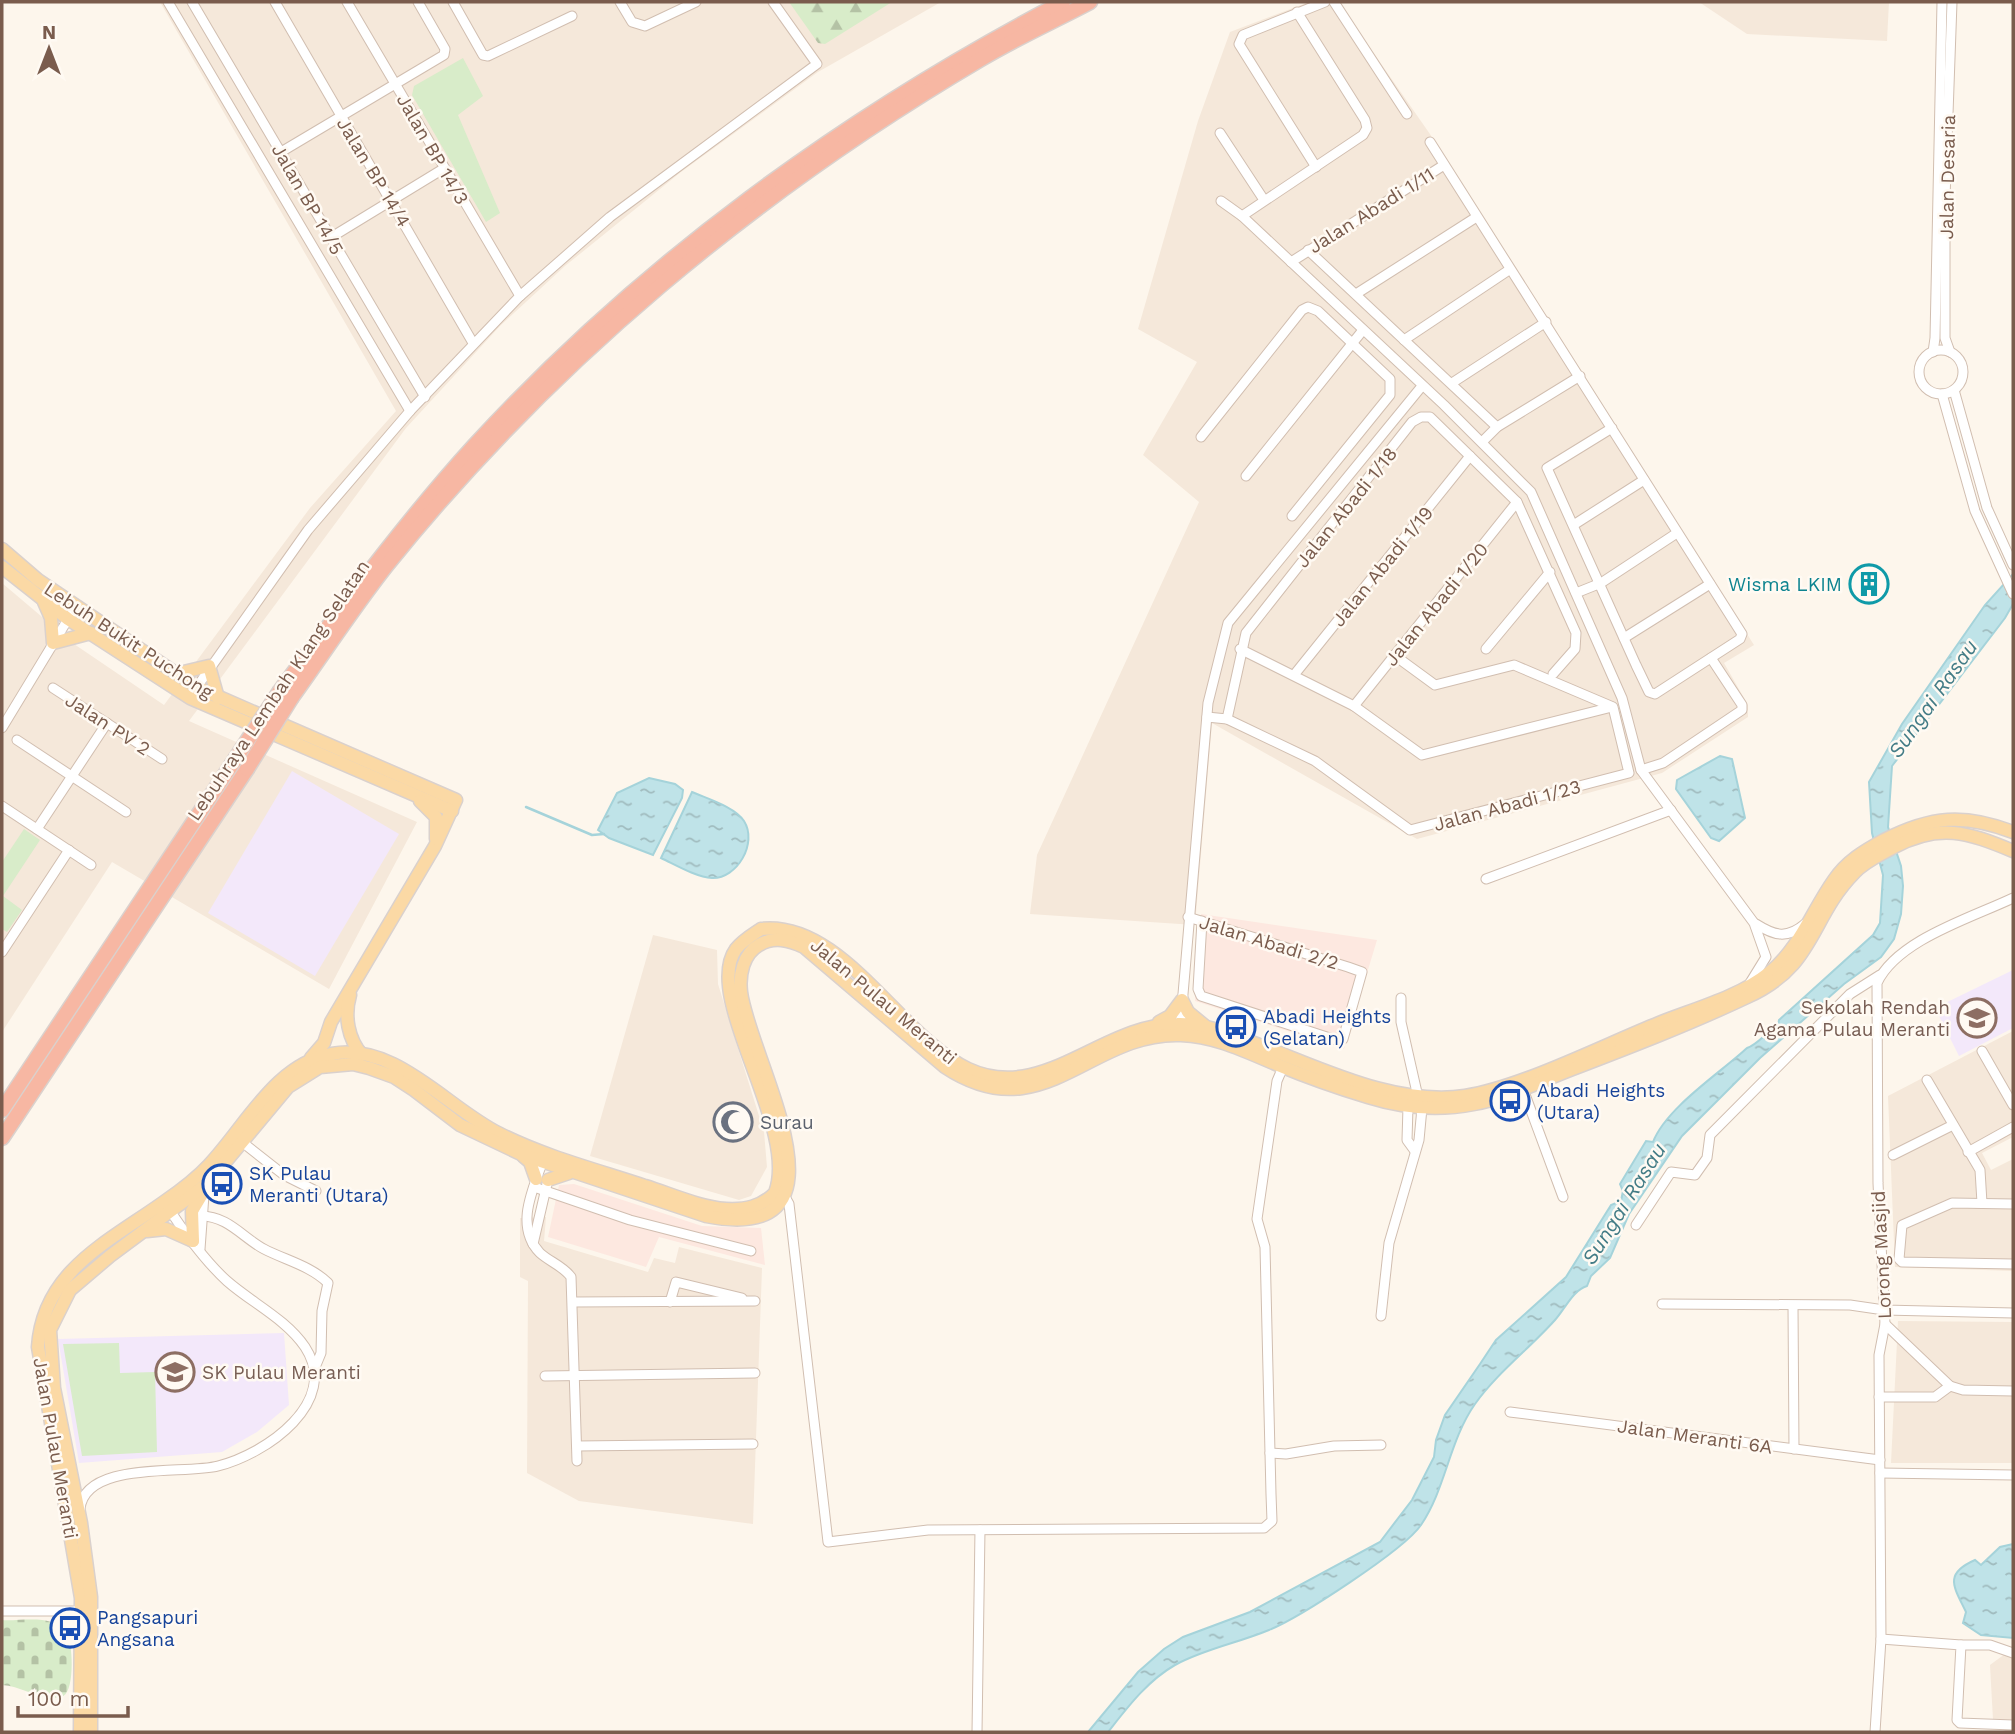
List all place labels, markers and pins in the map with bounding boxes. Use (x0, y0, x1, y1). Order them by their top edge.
building icon: Wisma LKIM (1848, 563, 1890, 605)
place label: Wisma LKIM (1728, 573, 1842, 596)
place label: Sekolah Rendah Agama Pulau Meranti (1754, 996, 1950, 1041)
school or university icon: Sekolah Rendah Agama Pulau Meranti (1956, 997, 1998, 1039)
place label: Abadi Heights (Selatan) (1263, 1005, 1391, 1050)
bus stop icon: Abadi Heights (Selatan) (1215, 1006, 1257, 1048)
place label: Abadi Heights (Utara) (1537, 1079, 1665, 1124)
bus stop icon: Abadi Heights (Utara) (1489, 1080, 1531, 1122)
mosque icon: Surau (712, 1101, 754, 1143)
place label: Surau (760, 1111, 814, 1134)
place label: SK Pulau Meranti (Utara) (249, 1162, 388, 1207)
bus stop icon: SK Pulau Meranti (Utara) (201, 1163, 243, 1205)
school or university icon: SK Pulau Meranti (154, 1351, 196, 1393)
place label: SK Pulau Meranti (202, 1361, 361, 1384)
place label: Pangsapuri Angsana (97, 1606, 198, 1651)
bus stop icon: Pangsapuri Angsana (49, 1607, 91, 1649)

